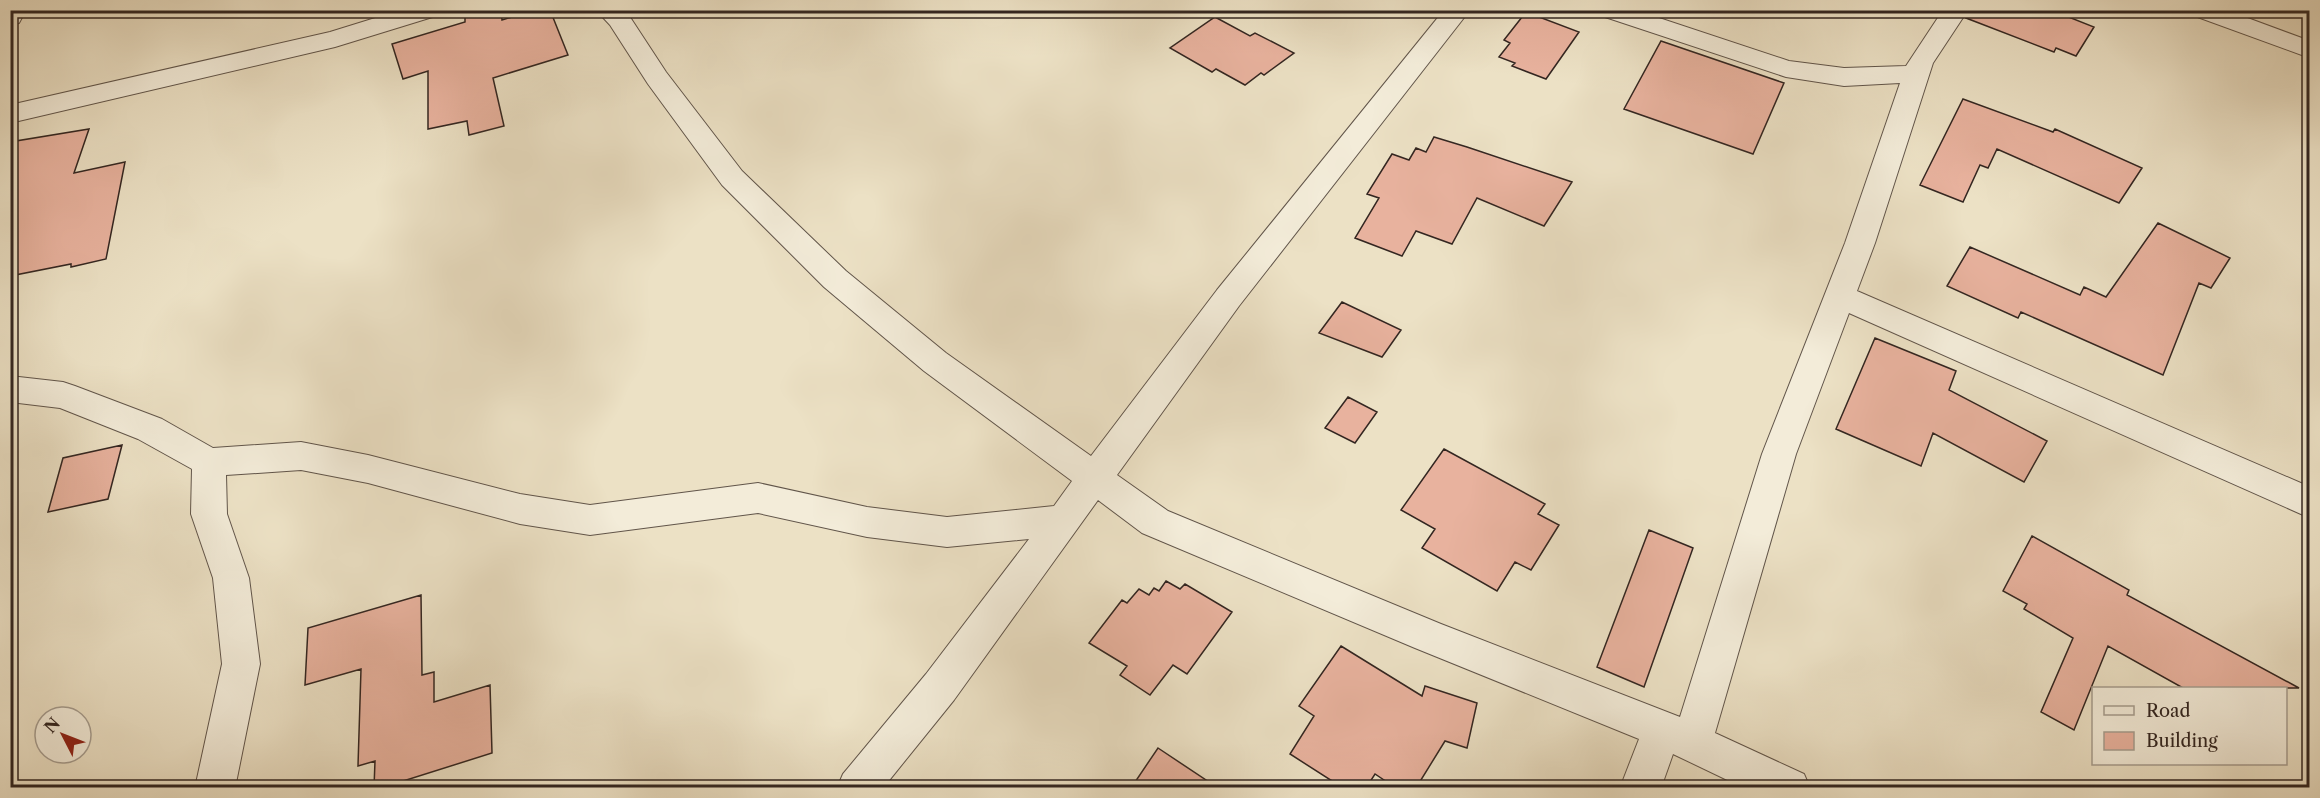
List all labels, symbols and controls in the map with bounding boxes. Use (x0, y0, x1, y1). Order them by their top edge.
legend (2092, 687, 2287, 765)
text: Road (2146, 700, 2191, 722)
north arrow (33, 705, 93, 765)
text: N (40, 713, 64, 737)
text: Building (2146, 730, 2218, 752)

